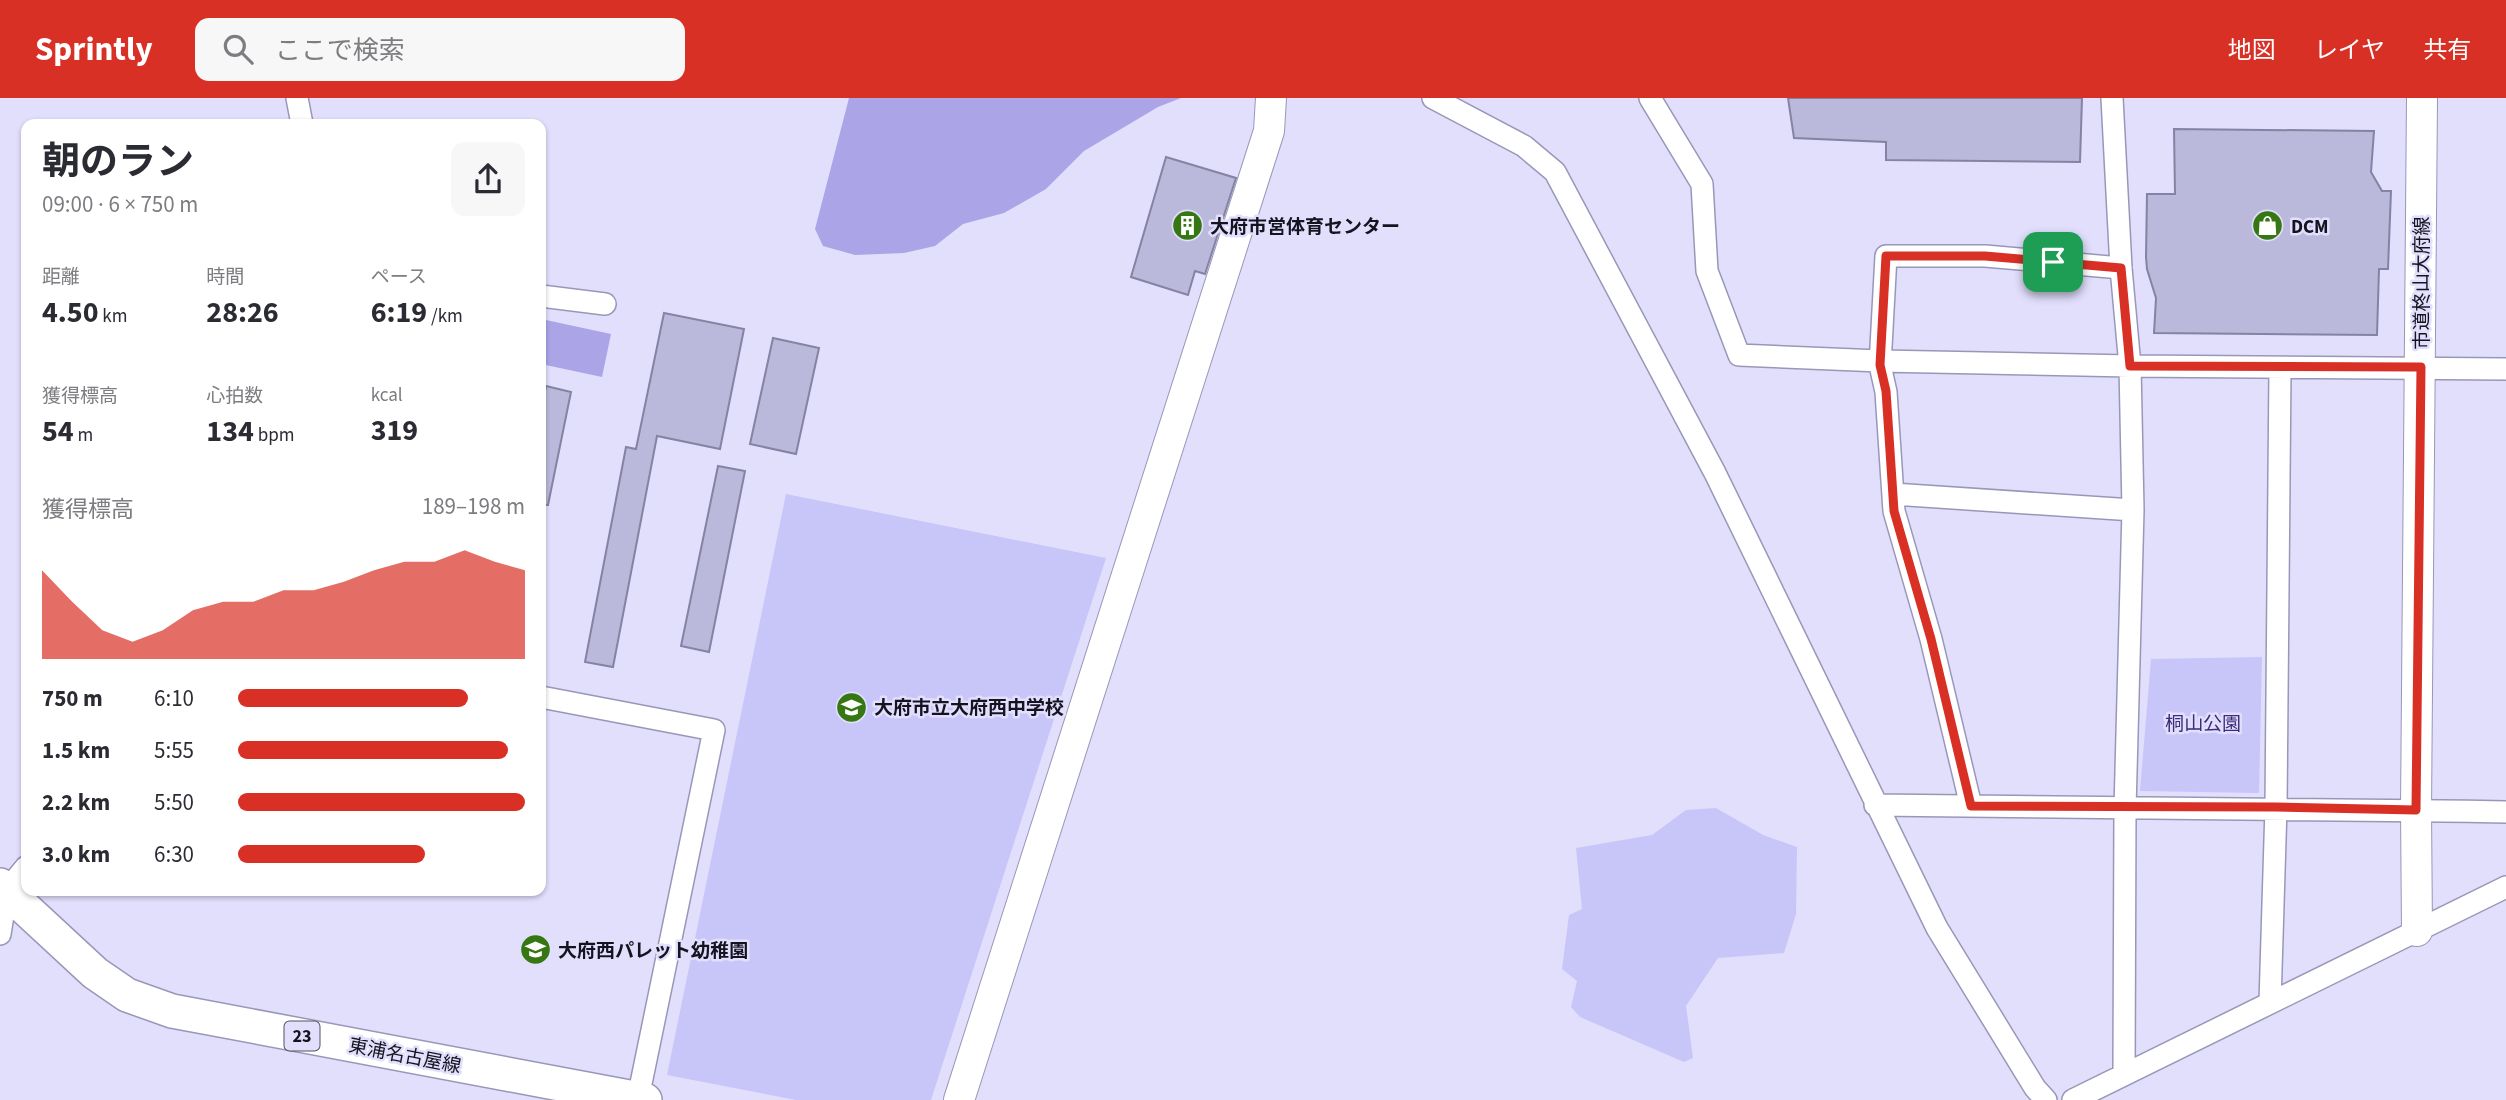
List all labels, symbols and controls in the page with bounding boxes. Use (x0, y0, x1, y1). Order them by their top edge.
search box (195, 18, 685, 81)
text: Sprintly (35, 26, 153, 73)
icon: search (219, 30, 257, 68)
text: ここで検索 (275, 32, 405, 69)
text: 地図 (2228, 33, 2276, 68)
text: レイヤ (2314, 33, 2385, 68)
text: 共有 (2423, 33, 2471, 68)
text: 朝のラン (42, 135, 194, 189)
button: share (451, 142, 525, 216)
text: 09:00 · 6 × 750 m (42, 188, 198, 221)
building icon: 大府市営体育センター (1170, 209, 1204, 243)
shop icon: DCM (2251, 209, 2285, 243)
place label: 大府市営体育センター (1210, 214, 1400, 241)
place label: DCM (2291, 214, 2329, 241)
street label: 市道柊山大府線 (2409, 216, 2436, 350)
pin (2023, 232, 2083, 292)
icon: arrive (2034, 243, 2072, 281)
text: 距離 (42, 264, 80, 291)
text: 時間 (206, 264, 244, 291)
text: ペース (371, 264, 427, 291)
text: 4.50 (42, 291, 99, 334)
text: 28:26 (206, 291, 279, 334)
text: 6:19 (371, 291, 427, 334)
text: km (99, 303, 128, 330)
text: /km (427, 303, 463, 330)
text: kcal (371, 382, 403, 409)
text: 獲得標高 (42, 383, 118, 410)
text: 心拍数 (206, 383, 263, 410)
text: 319 (371, 409, 418, 452)
text: 54 (42, 410, 74, 453)
text: 134 (206, 410, 254, 453)
text: m (74, 422, 93, 449)
text: bpm (254, 422, 294, 449)
text: 189–198 m (422, 490, 525, 523)
text: 獲得標高 (42, 493, 134, 526)
text: 750 m (42, 682, 103, 715)
text: 6:10 (154, 682, 194, 715)
school or university icon: 大府市立大府西中学校 (834, 690, 868, 724)
place label: 大府市立大府西中学校 (874, 695, 1064, 722)
park label: 桐山公園 (2165, 711, 2241, 738)
text: 1.5 km (42, 734, 110, 767)
text: 5:55 (154, 734, 194, 767)
text: 2.2 km (42, 786, 110, 819)
text: 5:50 (154, 786, 194, 819)
text: 3.0 km (42, 838, 110, 871)
text: 6:30 (154, 838, 194, 871)
school or university icon: 大府西パレット幼稚園 (518, 933, 552, 967)
place label: 大府西パレット幼稚園 (558, 938, 748, 965)
road number: 23 (284, 1021, 320, 1051)
street label: 東浦名古屋線 (346, 1032, 463, 1081)

